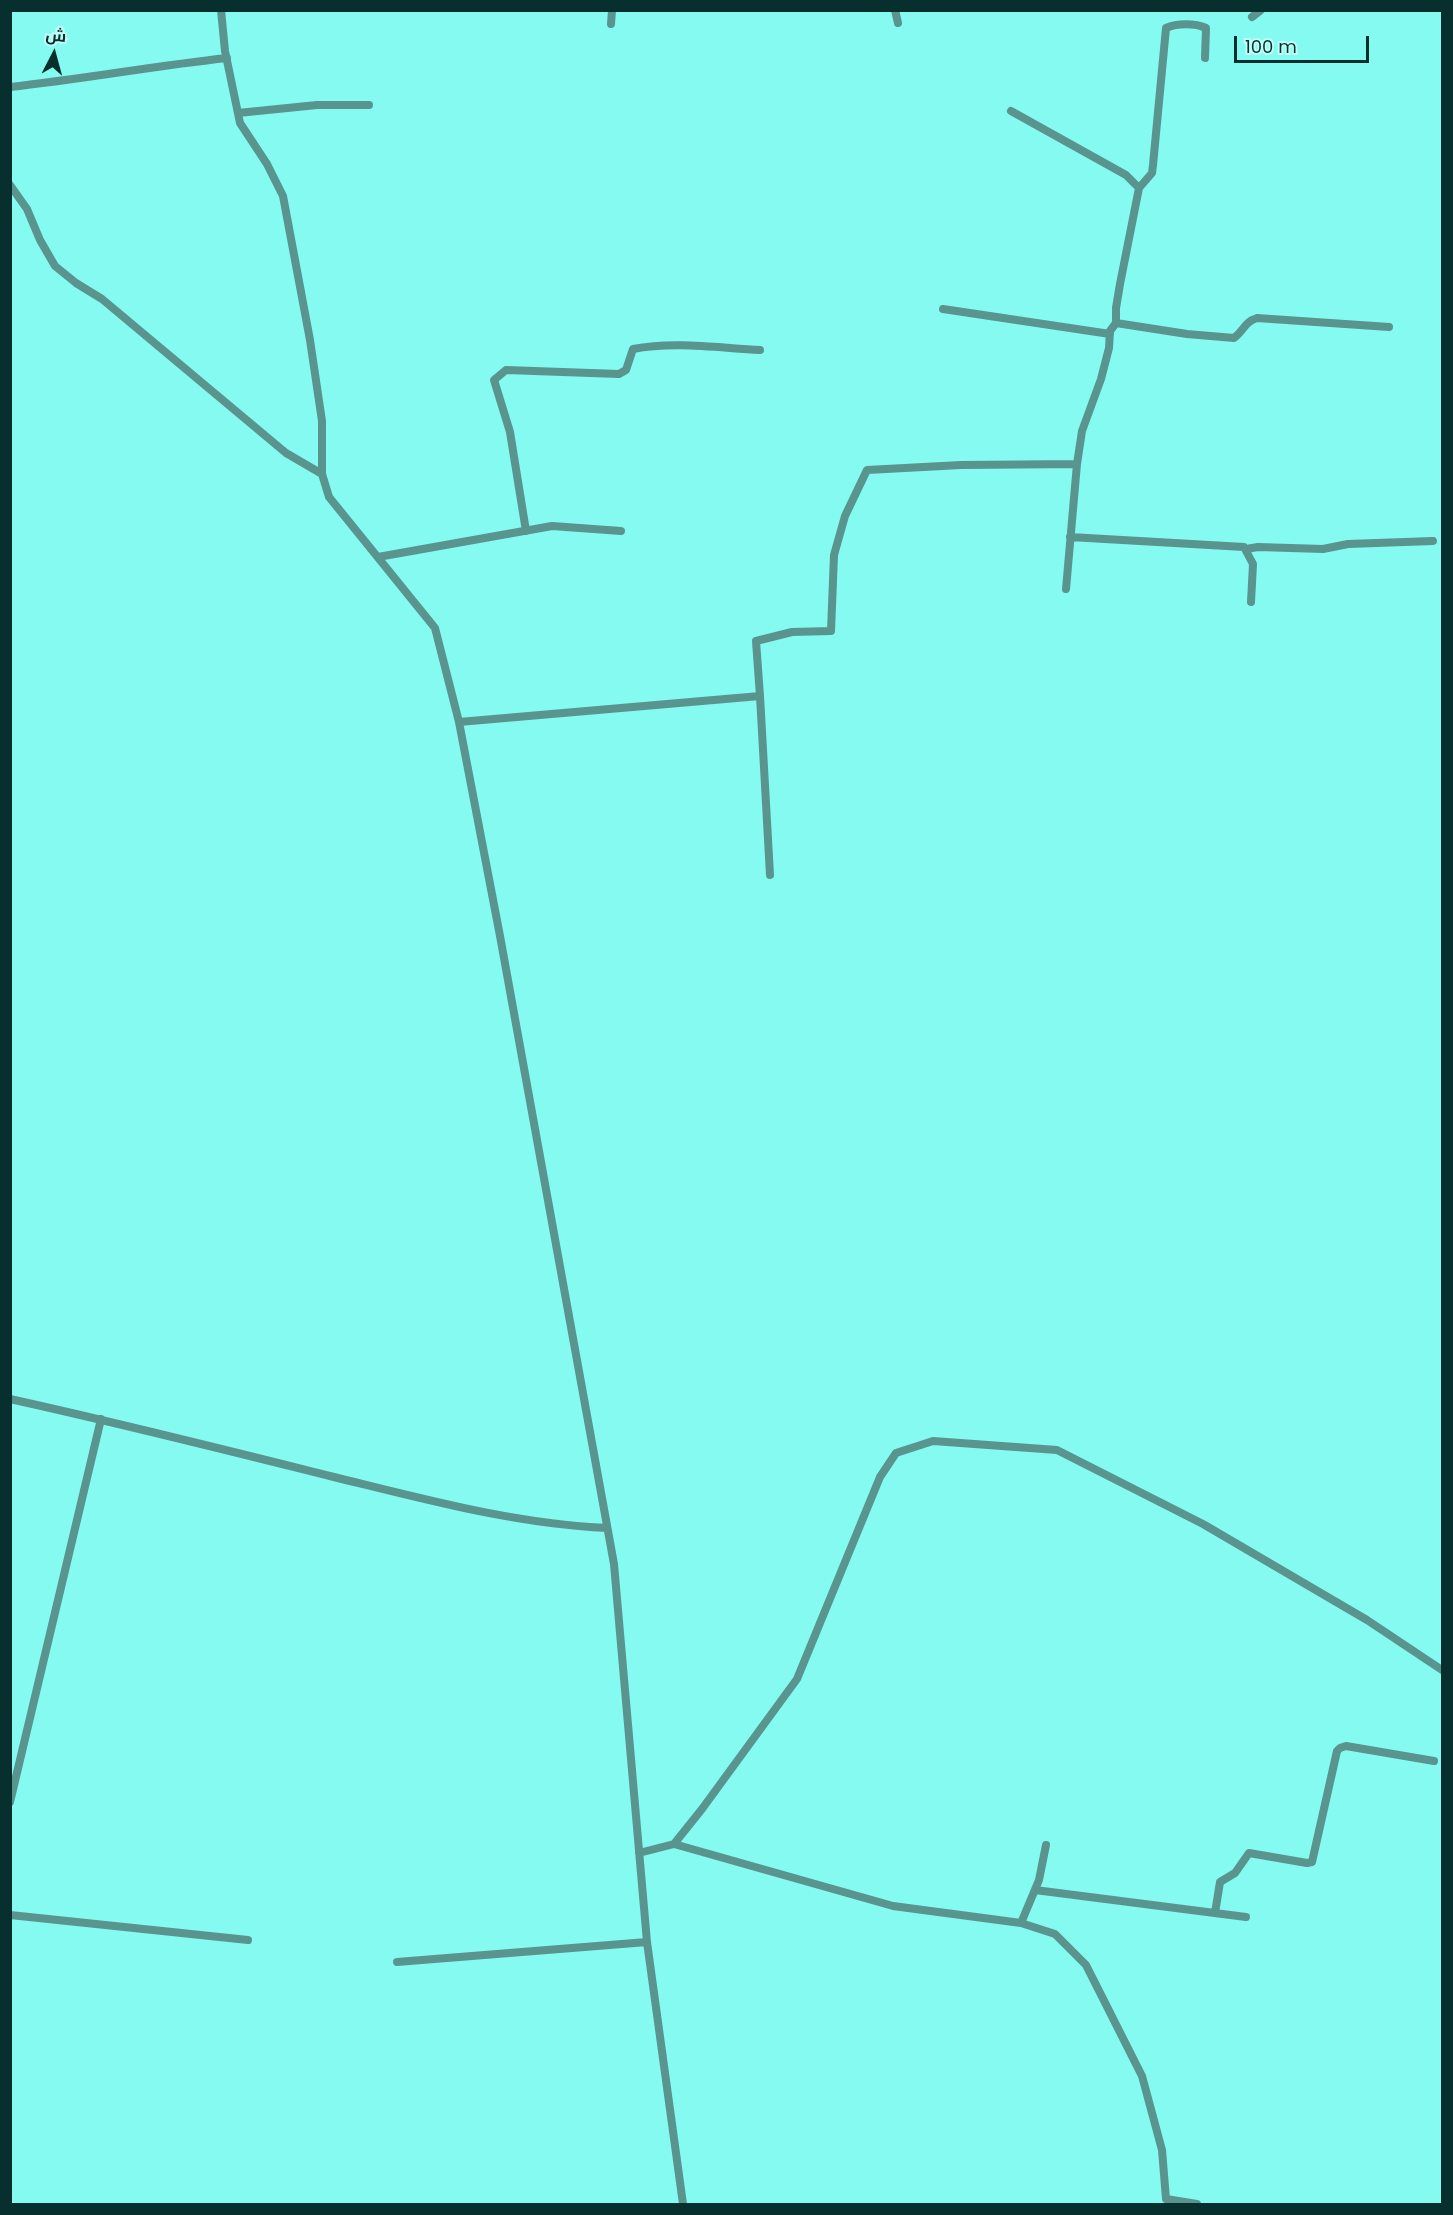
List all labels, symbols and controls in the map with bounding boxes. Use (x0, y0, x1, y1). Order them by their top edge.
text: ش (45, 23, 67, 48)
north arrow (24, 24, 84, 84)
scale bar (1237, 24, 1372, 62)
text: 100 m (1245, 34, 1297, 59)

